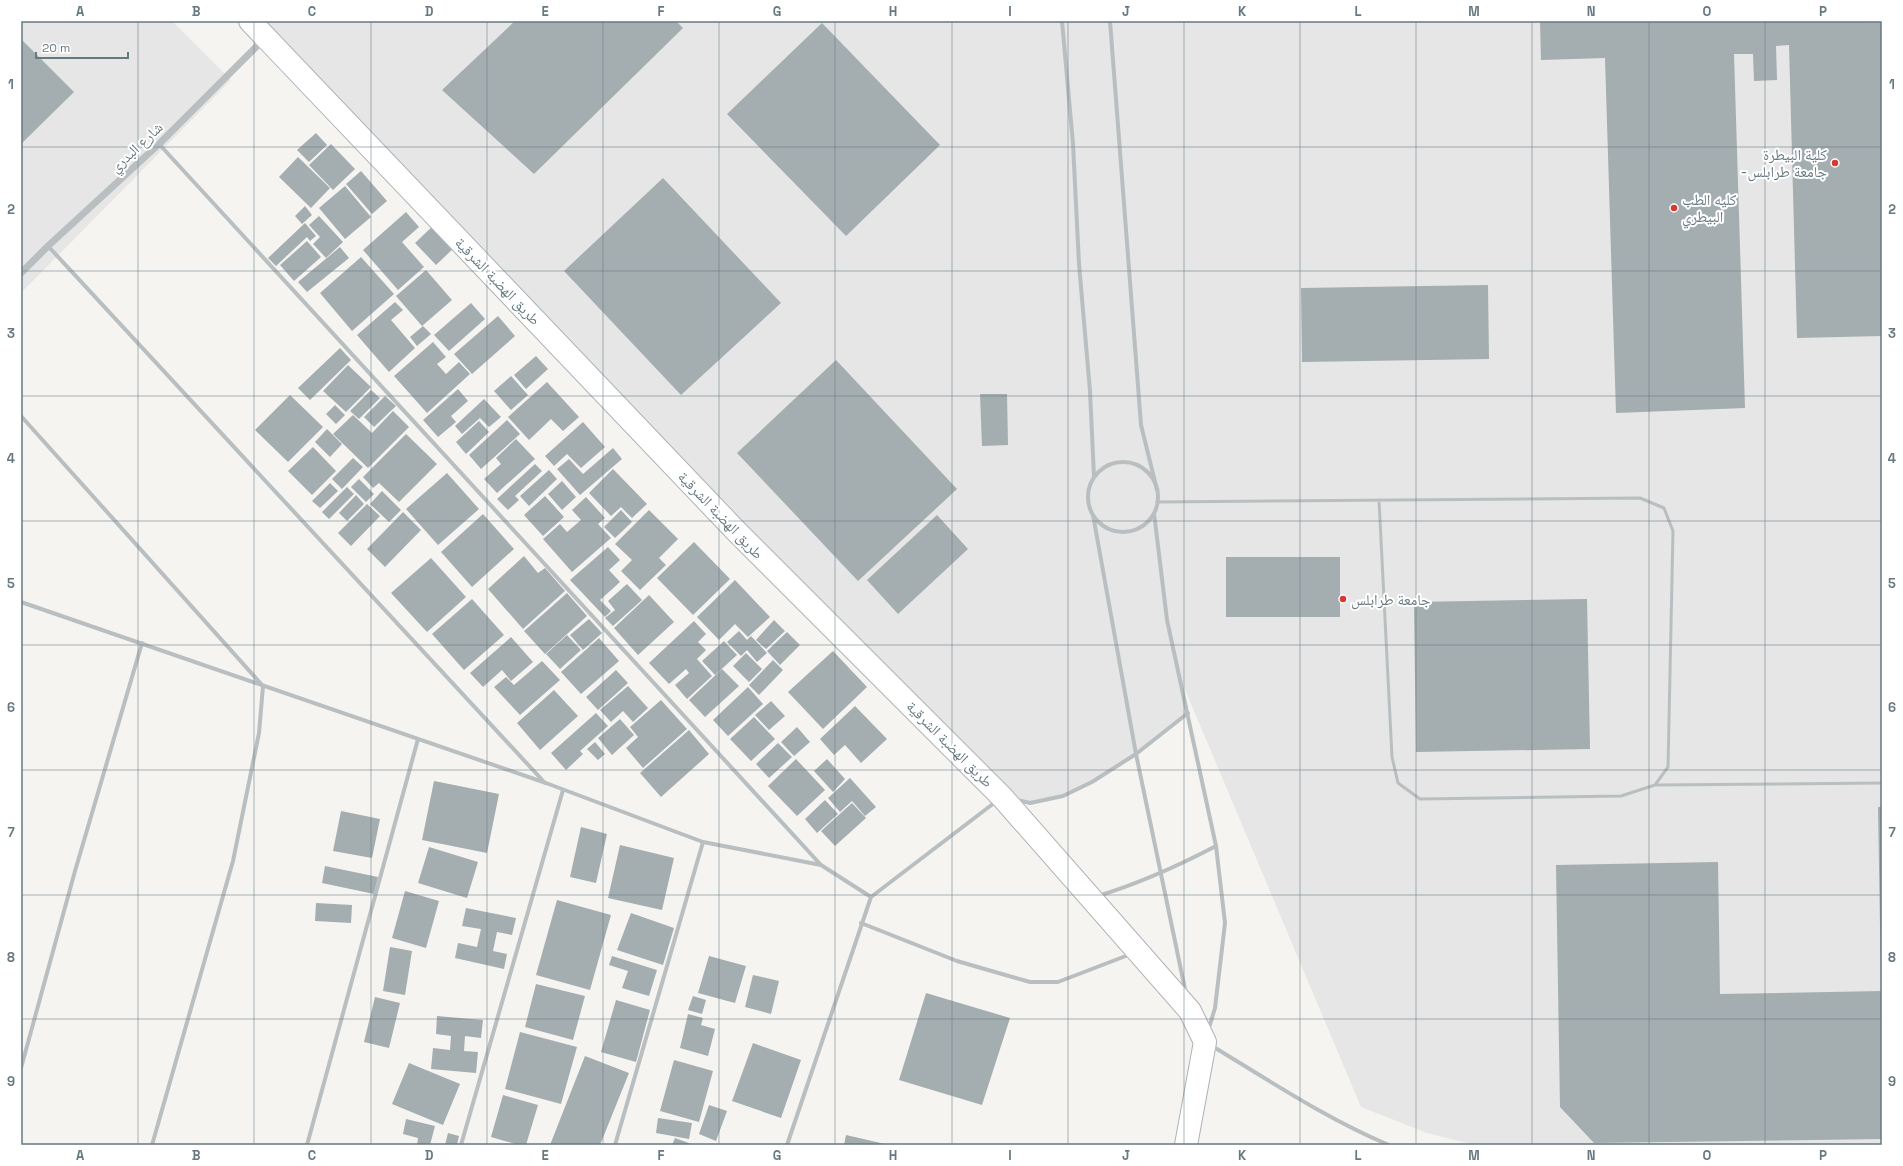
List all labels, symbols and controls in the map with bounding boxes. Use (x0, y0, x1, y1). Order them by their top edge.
text: A (76, 3, 85, 20)
text: B (192, 3, 201, 20)
text: C (308, 3, 316, 20)
text: D (425, 3, 434, 20)
text: E (541, 3, 549, 20)
text: F (658, 3, 665, 20)
text: G (773, 3, 781, 20)
text: H (889, 3, 897, 20)
text: I (1008, 3, 1012, 20)
text: J (1122, 3, 1130, 20)
text: K (1238, 3, 1247, 20)
text: L (1354, 3, 1362, 20)
text: M (1468, 3, 1480, 20)
text: N (1587, 3, 1595, 20)
text: O (1703, 3, 1712, 20)
text: P (1819, 3, 1827, 20)
scale bar (36, 34, 128, 60)
text: 20 m (42, 40, 70, 56)
text: 1 (8, 76, 14, 93)
text: 1 (1889, 76, 1895, 93)
street label: شارع البدري (106, 118, 169, 178)
place label: كلية البيطرة -جامعة طرابلس (1741, 145, 1827, 182)
marker: كلية البيطرة -جامعة طرابلس (1830, 158, 1840, 168)
place label: كليه الطب البيطري (1682, 190, 1736, 228)
text: 2 (7, 201, 15, 218)
text: 2 (1888, 201, 1896, 218)
marker: كليه الطب البيطري (1669, 203, 1679, 213)
street label: طريق الهضبة الشرقية (451, 233, 545, 330)
text: 3 (7, 325, 15, 342)
text: 3 (1888, 325, 1896, 342)
text: 4 (7, 450, 15, 467)
text: 4 (1888, 450, 1896, 467)
street label: طريق الهضبة الشرقية (674, 467, 768, 564)
text: 5 (7, 575, 15, 592)
text: 5 (1888, 575, 1896, 592)
place label: جامعة طرابلس (1351, 590, 1431, 610)
marker: جامعة طرابلس (1338, 594, 1348, 604)
street label: طريق الهضبة الشرقية (902, 697, 997, 792)
text: 6 (7, 699, 15, 716)
text: 6 (1888, 699, 1896, 716)
text: 7 (7, 824, 15, 841)
text: 7 (1888, 824, 1896, 841)
text: 8 (7, 949, 15, 966)
text: 8 (1888, 949, 1896, 966)
text: 9 (7, 1073, 15, 1090)
text: 9 (1888, 1073, 1896, 1090)
text: A (76, 1147, 85, 1164)
text: B (192, 1147, 201, 1164)
text: C (308, 1147, 316, 1164)
text: D (425, 1147, 434, 1164)
text: E (541, 1147, 549, 1164)
text: F (658, 1147, 665, 1164)
text: G (773, 1147, 781, 1164)
text: H (889, 1147, 897, 1164)
text: I (1008, 1147, 1012, 1164)
text: J (1122, 1147, 1130, 1164)
text: K (1238, 1147, 1247, 1164)
text: L (1354, 1147, 1362, 1164)
text: M (1468, 1147, 1480, 1164)
text: N (1587, 1147, 1595, 1164)
text: O (1703, 1147, 1712, 1164)
text: P (1819, 1147, 1827, 1164)

